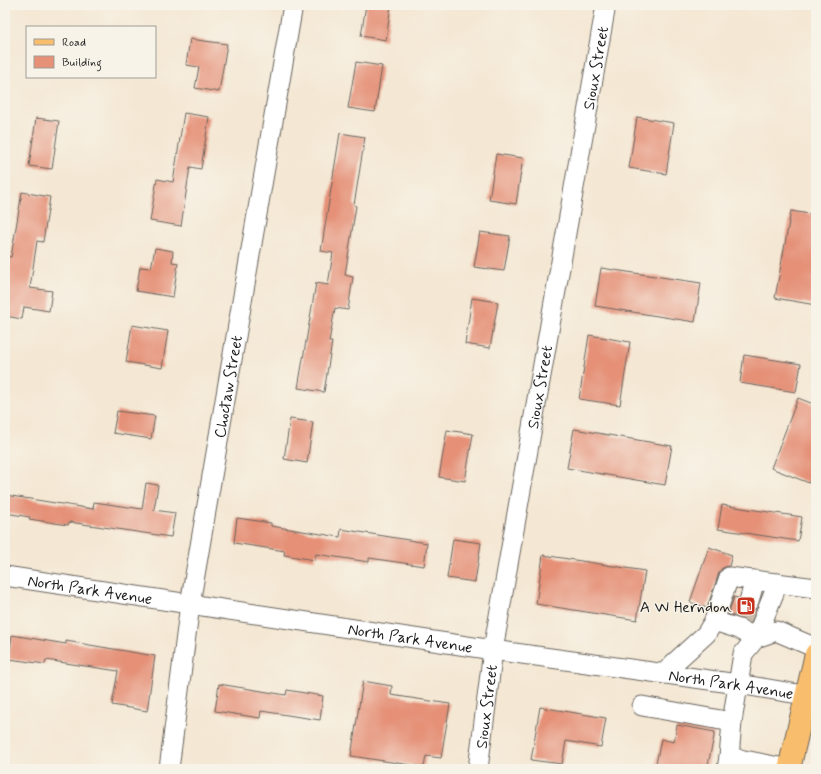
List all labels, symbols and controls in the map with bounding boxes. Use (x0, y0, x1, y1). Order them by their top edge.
street label: Sioux Street (579, 25, 614, 111)
legend (26, 26, 156, 78)
text: Road (62, 35, 86, 51)
text: Building (62, 55, 102, 72)
street label: Choctaw Street (210, 334, 248, 440)
street label: Sioux Street (523, 344, 558, 431)
street label: North Park Avenue (26, 571, 154, 610)
fuel station icon: A W Herndon (735, 595, 757, 617)
place label: A W Herndon (640, 597, 732, 618)
street label: North Park Avenue (346, 619, 474, 659)
street label: Sioux Street (472, 663, 503, 750)
street label: North Park Avenue (667, 665, 795, 705)

